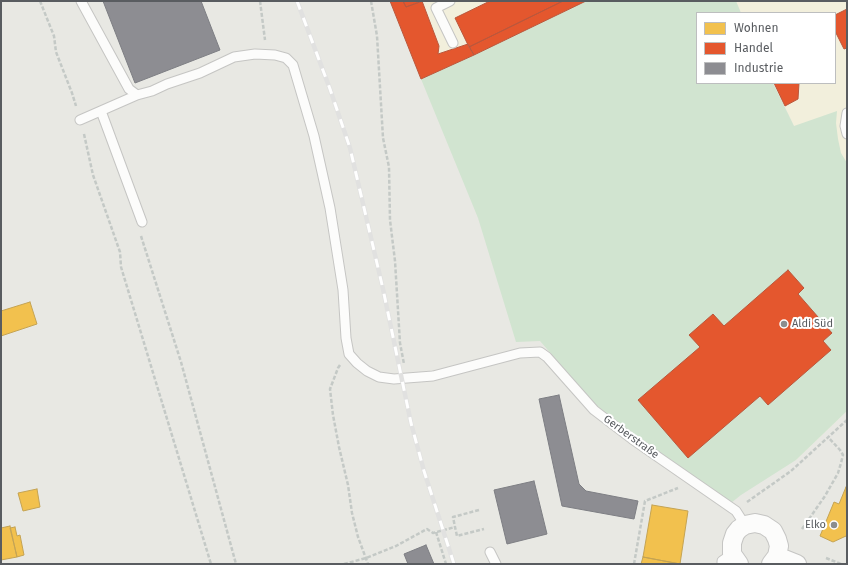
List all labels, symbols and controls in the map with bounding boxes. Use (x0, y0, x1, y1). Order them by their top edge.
legend (696, 12, 836, 84)
text: Wohnen (734, 21, 778, 35)
text: Handel (734, 41, 773, 55)
text: Industrie (734, 61, 783, 75)
place label: Aldi Süd (792, 317, 833, 331)
marker: Aldi Süd (779, 319, 789, 329)
street label: Gerberstraße (601, 412, 661, 462)
place label: Elko (805, 518, 826, 532)
marker: Elko (829, 520, 839, 530)

